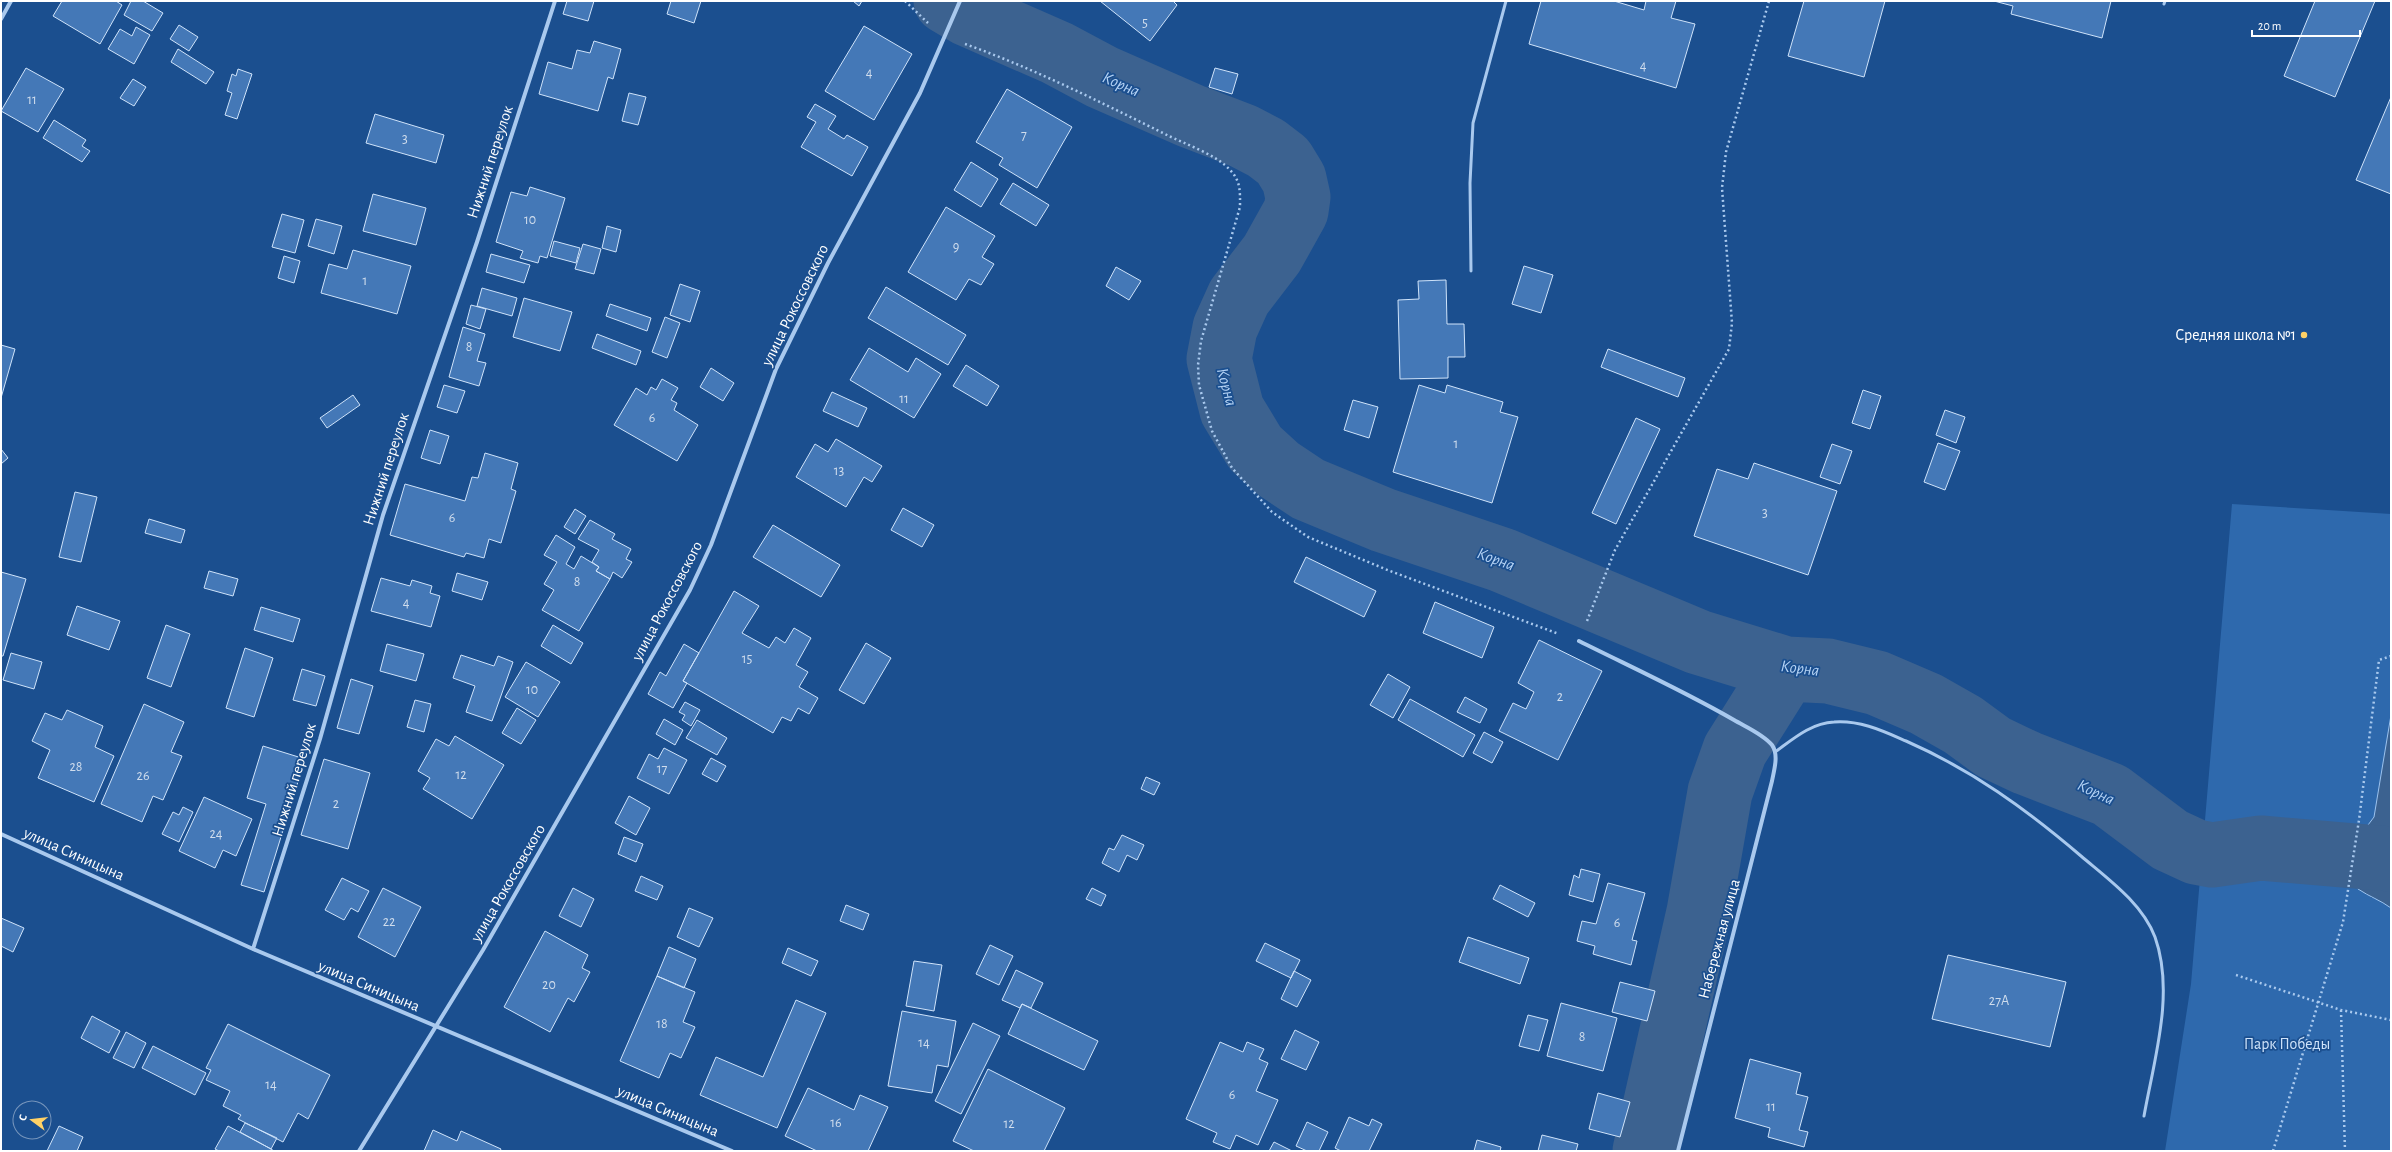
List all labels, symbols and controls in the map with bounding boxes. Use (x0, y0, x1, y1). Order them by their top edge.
scale bar (2252, 12, 2360, 38)
house number: 5 (1142, 16, 1148, 30)
text: 20 m (2258, 20, 2281, 32)
house number: 4 (1640, 59, 1647, 73)
house number: 4 (866, 66, 873, 80)
water label: Корна (1100, 68, 1142, 100)
house number: 11 (27, 93, 37, 107)
street label: Нижний переулок (464, 103, 517, 221)
house number: 7 (1021, 128, 1027, 142)
house number: 3 (402, 132, 408, 146)
house number: 10 (524, 213, 536, 227)
house number: 9 (953, 240, 959, 254)
street label: улица Рокоссовского (758, 242, 832, 370)
house number: 1 (363, 274, 367, 288)
place label: Средняя школа №1 (2175, 327, 2296, 343)
marker: Средняя школа №1 (2299, 330, 2309, 340)
house number: 8 (466, 340, 472, 354)
water label: Корна (1213, 366, 1240, 408)
house number: 11 (899, 392, 909, 406)
street label: Нижний переулок (360, 410, 413, 528)
house number: 6 (649, 411, 655, 425)
house number: 1 (1454, 437, 1458, 451)
house number: 13 (834, 464, 845, 478)
house number: 3 (1762, 506, 1768, 520)
house number: 6 (449, 511, 455, 525)
street label: улица Рокоссовского (628, 538, 706, 665)
water label: Корна (1475, 544, 1517, 575)
house number: 8 (574, 575, 580, 589)
house number: 4 (403, 596, 410, 610)
house number: 15 (742, 652, 752, 666)
water label: Корна (1780, 657, 1820, 680)
house number: 10 (526, 683, 538, 697)
house number: 2 (1557, 690, 1563, 704)
street label: Нижний переулок (269, 721, 320, 839)
house number: 28 (69, 760, 83, 774)
house number: 17 (657, 762, 667, 776)
house number: 12 (455, 768, 467, 782)
house number: 26 (137, 769, 149, 783)
water label: Корна (2075, 776, 2117, 809)
house number: 2 (333, 797, 339, 811)
street label: улица Рокоссовского (467, 821, 549, 946)
street label: улица Синицына (20, 824, 127, 884)
house number: 24 (209, 827, 223, 841)
street label: Набережная улица (1695, 877, 1744, 1001)
house number: 22 (383, 915, 395, 929)
house number: 6 (1614, 916, 1620, 930)
street label: улица Синицына (315, 957, 422, 1015)
house number: 20 (542, 978, 556, 992)
house number: 27А (1989, 994, 2009, 1008)
house number: 18 (656, 1017, 668, 1031)
house number: 8 (1579, 1030, 1585, 1044)
house number: 14 (918, 1036, 930, 1050)
park label: Парк Победы (2244, 1036, 2330, 1052)
house number: 14 (265, 1078, 277, 1092)
street label: улица Синицына (614, 1082, 721, 1140)
house number: 6 (1229, 1088, 1235, 1102)
north arrow (12, 1100, 52, 1140)
house number: 11 (1766, 1100, 1776, 1114)
text: С (17, 1113, 29, 1122)
house number: 16 (830, 1116, 842, 1130)
house number: 12 (1003, 1117, 1015, 1131)

